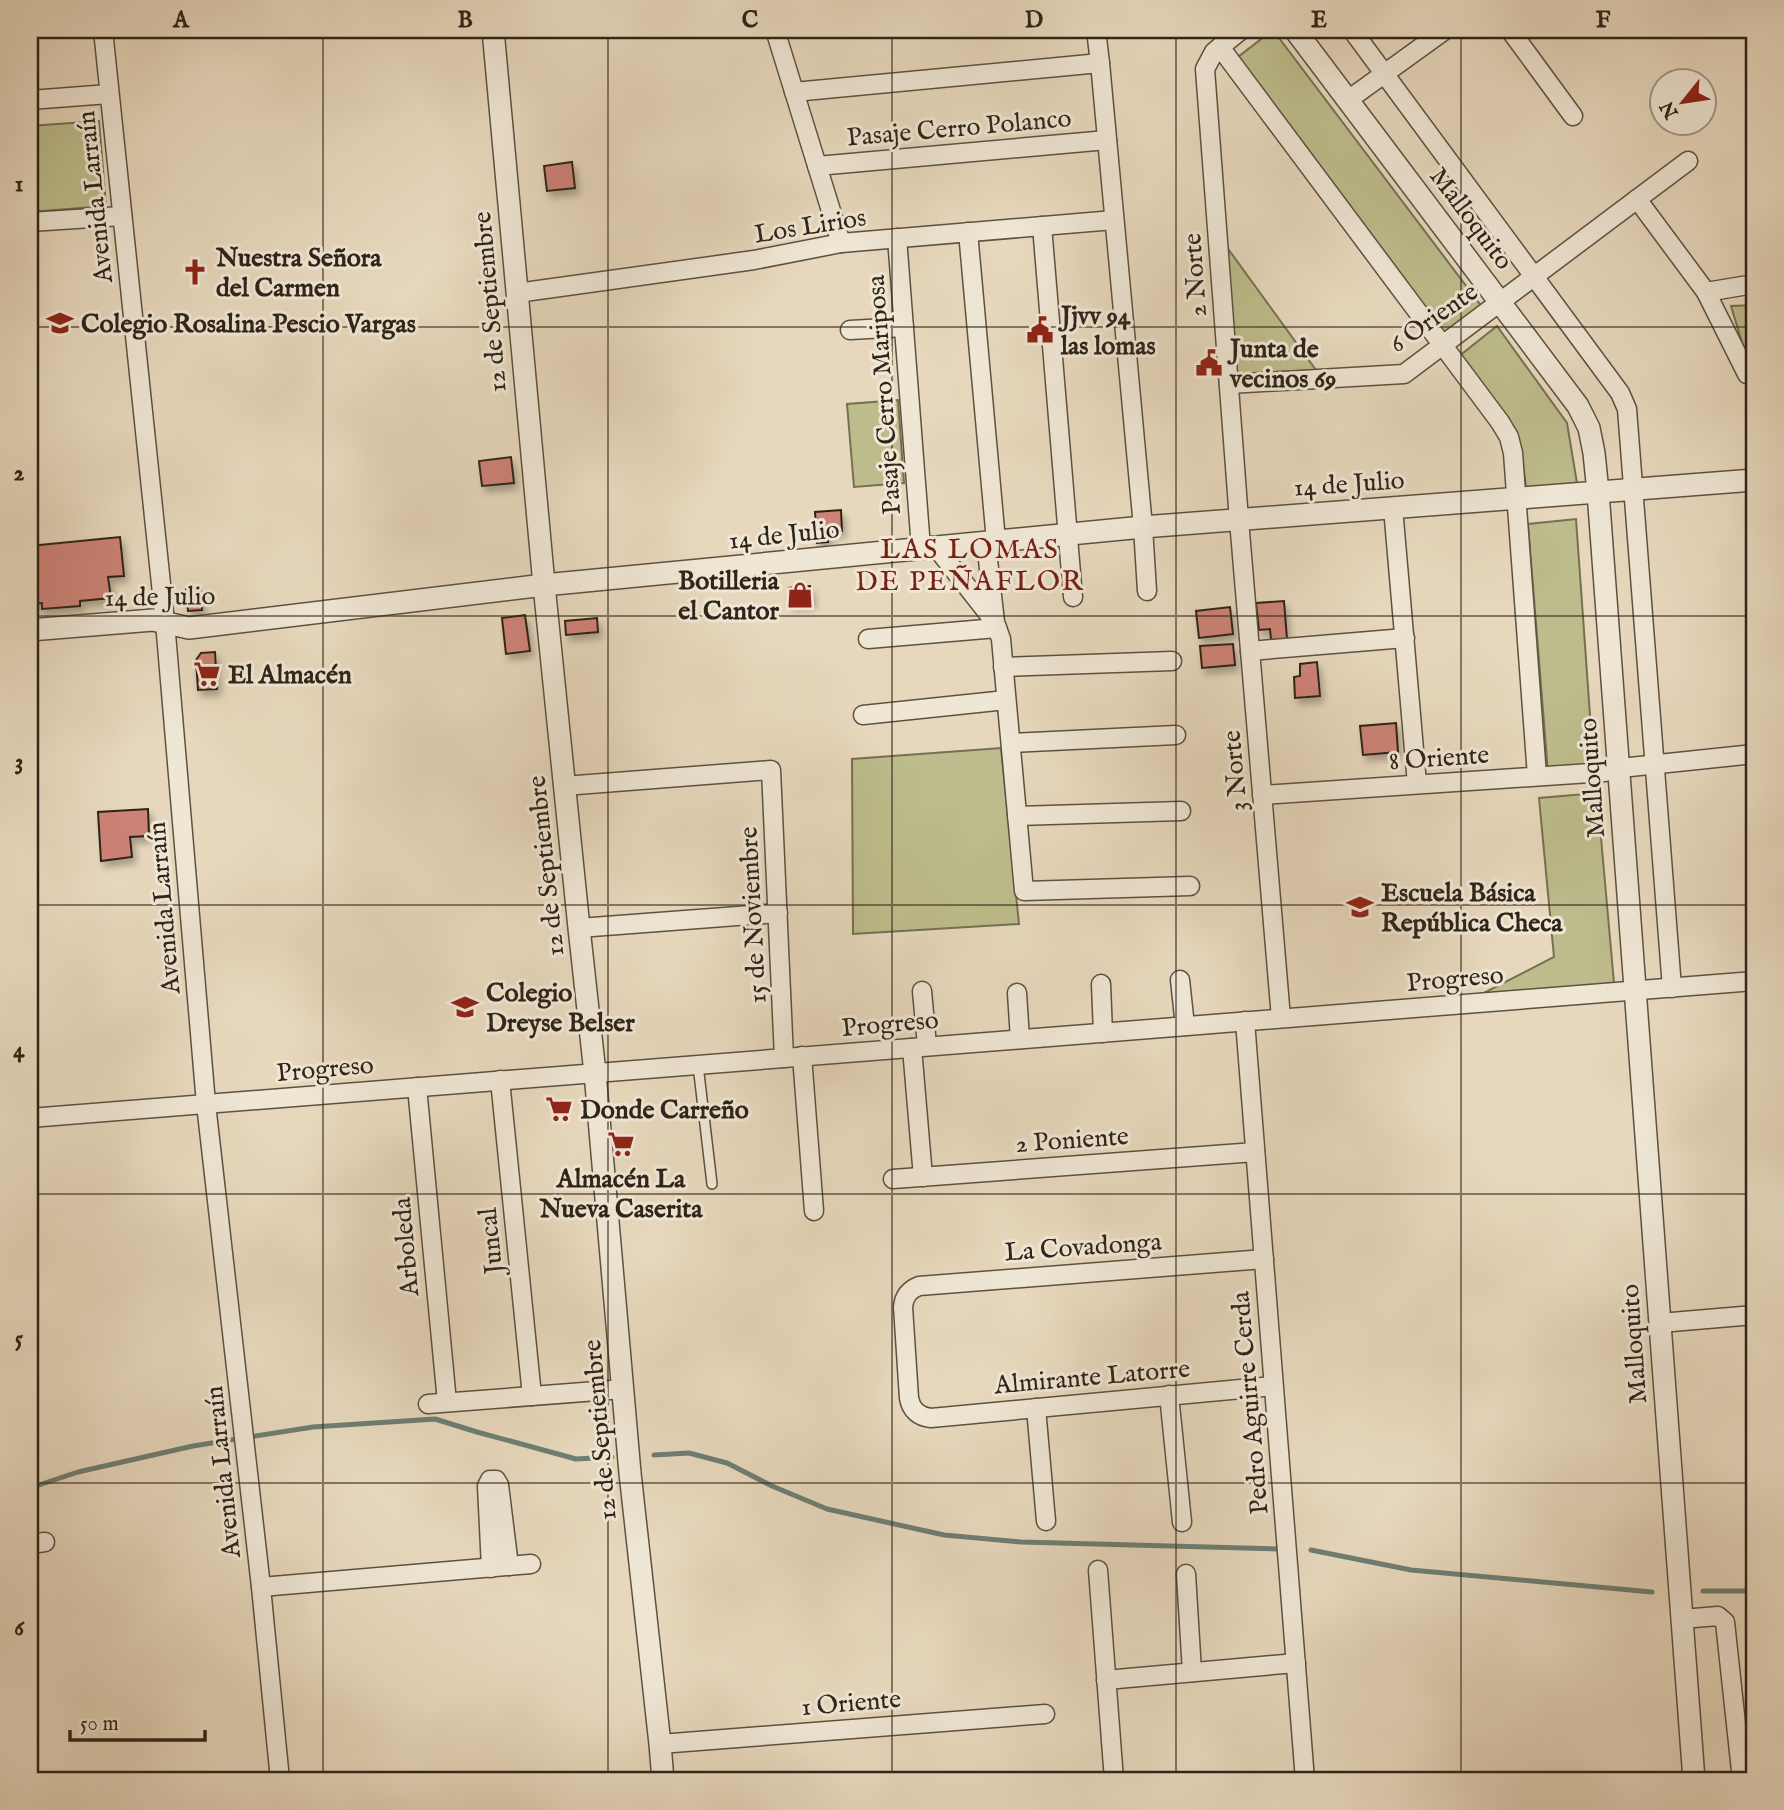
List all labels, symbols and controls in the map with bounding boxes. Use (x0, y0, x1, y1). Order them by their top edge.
text: A (172, 6, 190, 35)
text: B (457, 6, 473, 35)
text: C (742, 6, 759, 35)
text: D (1025, 6, 1043, 35)
text: E (1311, 6, 1327, 35)
text: F (1596, 6, 1611, 35)
north arrow (1648, 66, 1718, 136)
text: N (1655, 96, 1685, 123)
street label: Pasaje Cerro Polanco (845, 102, 1073, 155)
street label: Avenida Larraín (70, 109, 121, 285)
street label: Malloquito (1422, 161, 1520, 277)
text: 1 (15, 170, 23, 199)
street label: Los Lirios (752, 201, 868, 252)
street label: 12 de Septiembre (466, 210, 515, 394)
street label: 2 Norte (1176, 232, 1215, 318)
place label: Nuestra Señora del Carmen (215, 242, 382, 305)
church icon: Nuestra Señora del Carmen (180, 257, 210, 287)
street label: Pasaje Cerro Mariposa (860, 273, 909, 516)
street label: 6 Oriente (1383, 276, 1485, 361)
place label: Jjvv 94 las lomas (1058, 300, 1156, 363)
school or university icon: Colegio Rosalina Pescio Vargas (45, 308, 75, 338)
place label: Colegio Rosalina Pescio Vargas (81, 308, 416, 341)
public building icon: Jjvv 94 las lomas (1025, 315, 1055, 345)
place label: Junta de vecinos 69 (1227, 333, 1336, 396)
public building icon: Junta de vecinos 69 (1194, 348, 1224, 378)
text: 2 (14, 459, 25, 488)
street label: 14 de Julio (1293, 464, 1406, 505)
street label: 14 de Julio (727, 513, 841, 558)
district label: LAS LOMAS DE PEÑAFLOR (855, 533, 1085, 600)
place label: Botilleria el Cantor (678, 565, 780, 628)
street label: 14 de Julio (104, 580, 216, 615)
shop icon: Botilleria el Cantor (785, 580, 815, 610)
supermarket icon: El Almacén (192, 659, 222, 689)
place label: El Almacén (228, 659, 352, 692)
street label: Malloquito (1572, 717, 1613, 839)
street label: 3 Norte (1216, 729, 1255, 813)
street label: 8 Oriente (1388, 739, 1490, 778)
text: 3 (15, 748, 23, 777)
street label: 12 de Septiembre (521, 774, 572, 958)
street label: Avenida Larraín (141, 820, 189, 996)
street label: 15 de Noviembre (732, 825, 775, 1004)
place label: Escuela Básica República Checa (1381, 877, 1563, 940)
school or university icon: Escuela Básica República Checa (1345, 892, 1375, 922)
street label: Progreso (1405, 959, 1505, 1000)
place label: Colegio Dreyse Belser (486, 977, 635, 1040)
school or university icon: Colegio Dreyse Belser (450, 992, 480, 1022)
street label: Progreso (840, 1004, 940, 1045)
text: 4 (13, 1036, 25, 1065)
street label: Progreso (275, 1049, 375, 1090)
supermarket icon: Donde Carreño (544, 1094, 574, 1124)
place label: Donde Carreño (580, 1094, 749, 1127)
street label: 2 Poniente (1014, 1120, 1130, 1161)
supermarket icon: Almacén La Nueva Caserita (606, 1129, 636, 1159)
place label: Almacén La Nueva Caserita (538, 1163, 703, 1226)
street label: Arboleda (386, 1195, 427, 1299)
street label: Juncal (472, 1205, 512, 1279)
street label: La Covadonga (1003, 1225, 1164, 1269)
street label: Malloquito (1614, 1283, 1655, 1405)
street label: Pedro Aguirre Cerda (1224, 1289, 1277, 1516)
text: 5 (15, 1325, 24, 1354)
street label: 12 de Septiembre (576, 1338, 625, 1522)
street label: Almirante Latorre (992, 1352, 1191, 1403)
street label: Avenida Larraín (198, 1384, 249, 1560)
text: 6 (14, 1614, 25, 1643)
street label: 1 Oriente (800, 1683, 902, 1724)
scale bar (70, 1698, 205, 1742)
text: 50 m (80, 1711, 119, 1738)

